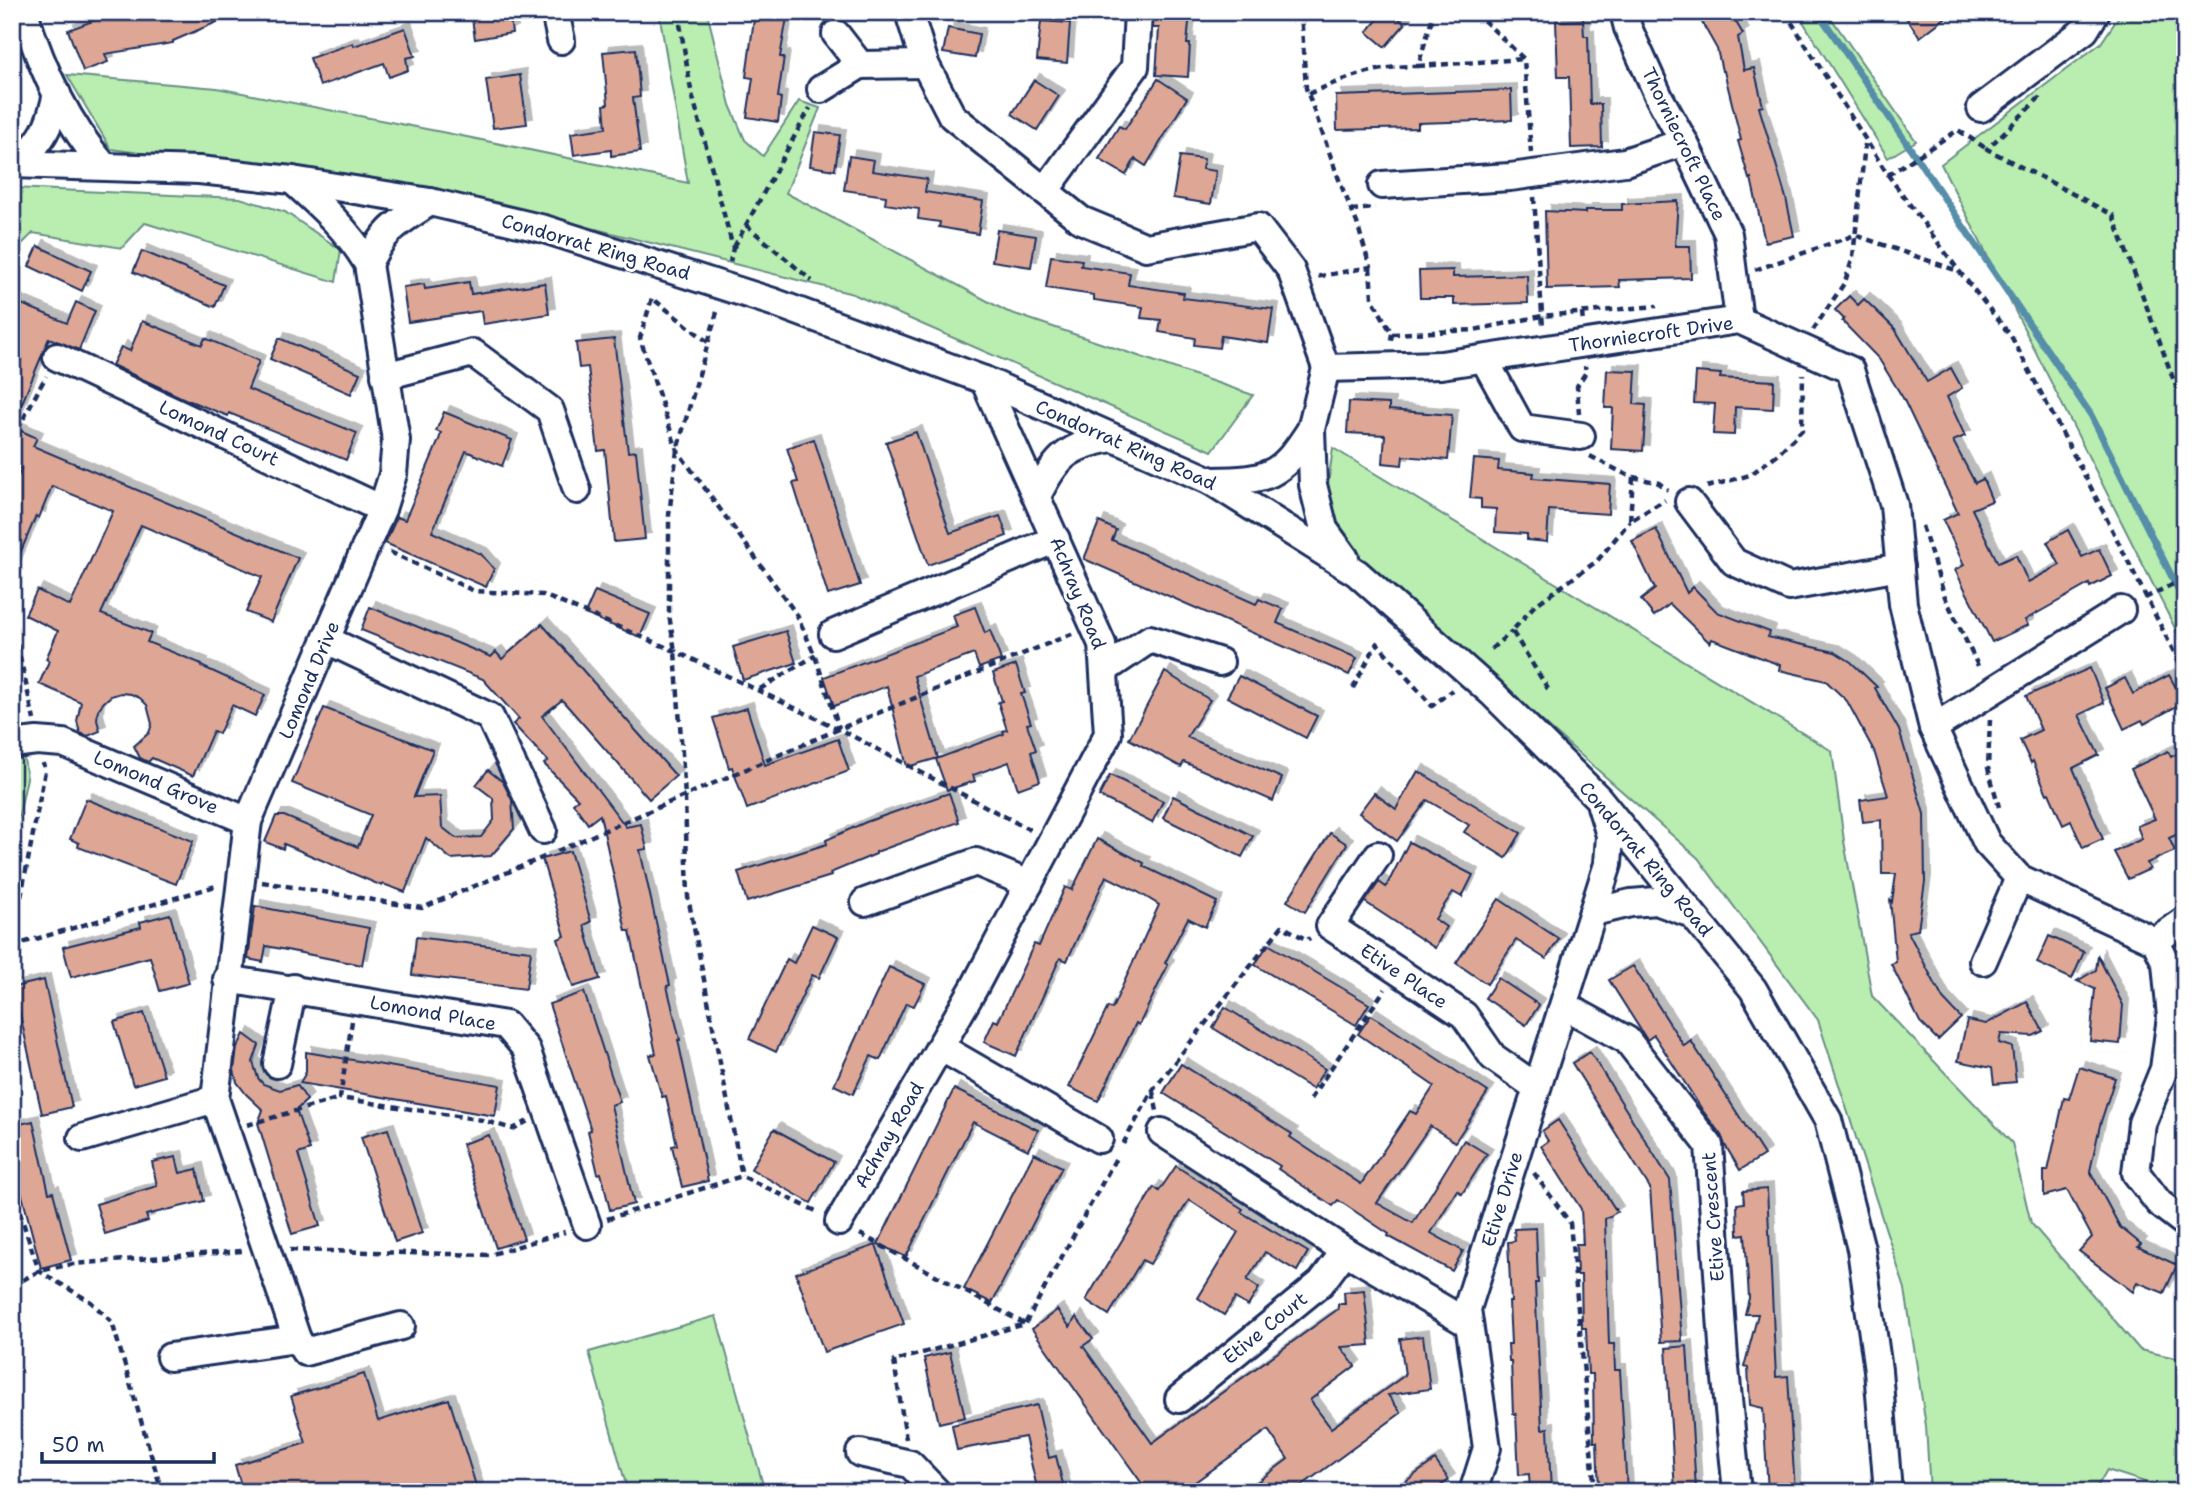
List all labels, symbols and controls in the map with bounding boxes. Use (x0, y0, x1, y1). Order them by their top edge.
street label: Thorniecroft Place (1636, 63, 1732, 225)
street label: Condorrat Ring Road (499, 208, 693, 286)
street label: Thorniecroft Drive (1567, 310, 1735, 358)
street label: Lomond Court (155, 394, 283, 472)
street label: Condorrat Ring Road (1032, 394, 1220, 496)
street label: Achray Road (1044, 533, 1112, 653)
street label: Lomond Drive (273, 617, 345, 743)
street label: Lomond Grove (90, 744, 222, 820)
street label: Condorrat Ring Road (1574, 776, 1718, 942)
street label: Etive Place (1355, 938, 1453, 1014)
street label: Lomond Place (368, 990, 498, 1036)
street label: Achray Road (848, 1077, 930, 1193)
street label: Etive Drive (1476, 1148, 1528, 1250)
street label: Etive Crescent (1696, 1151, 1730, 1283)
street label: Etive Court (1218, 1286, 1312, 1370)
scale bar (42, 1420, 214, 1464)
text: 50 m (52, 1431, 105, 1459)

